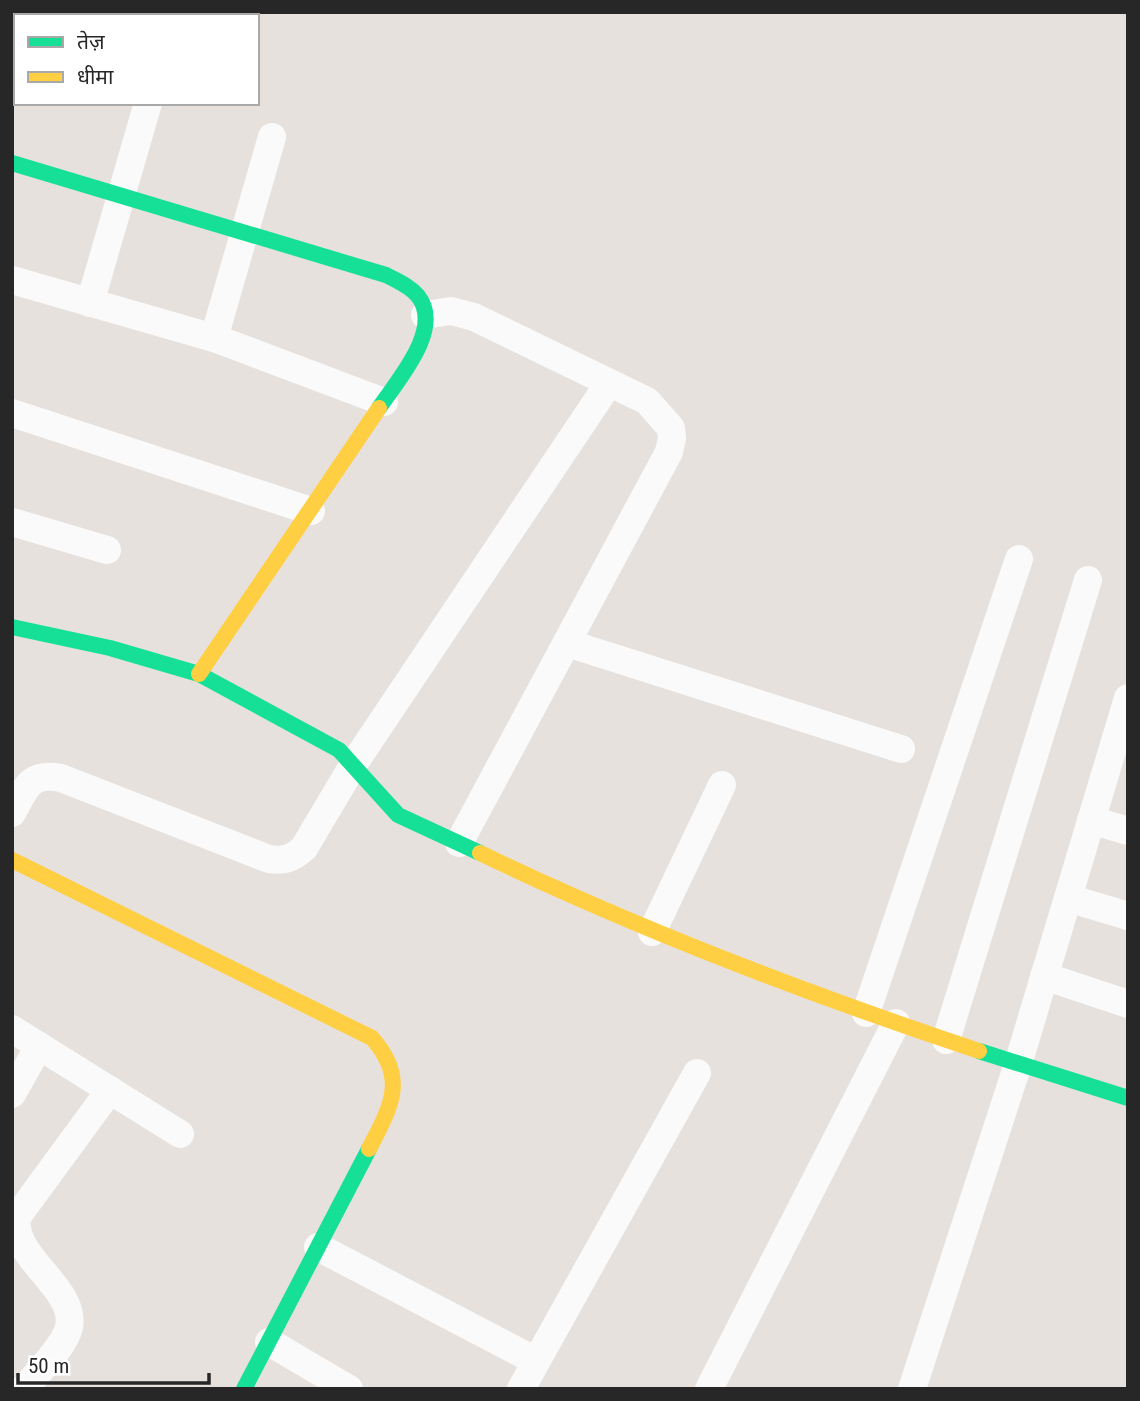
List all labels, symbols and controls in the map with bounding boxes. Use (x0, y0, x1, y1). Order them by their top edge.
legend (14, 14, 259, 105)
text: तेज़ (77, 30, 105, 54)
text: धीमा (77, 65, 114, 89)
scale bar (18, 1342, 208, 1386)
text: 50 m (28, 1354, 69, 1378)

